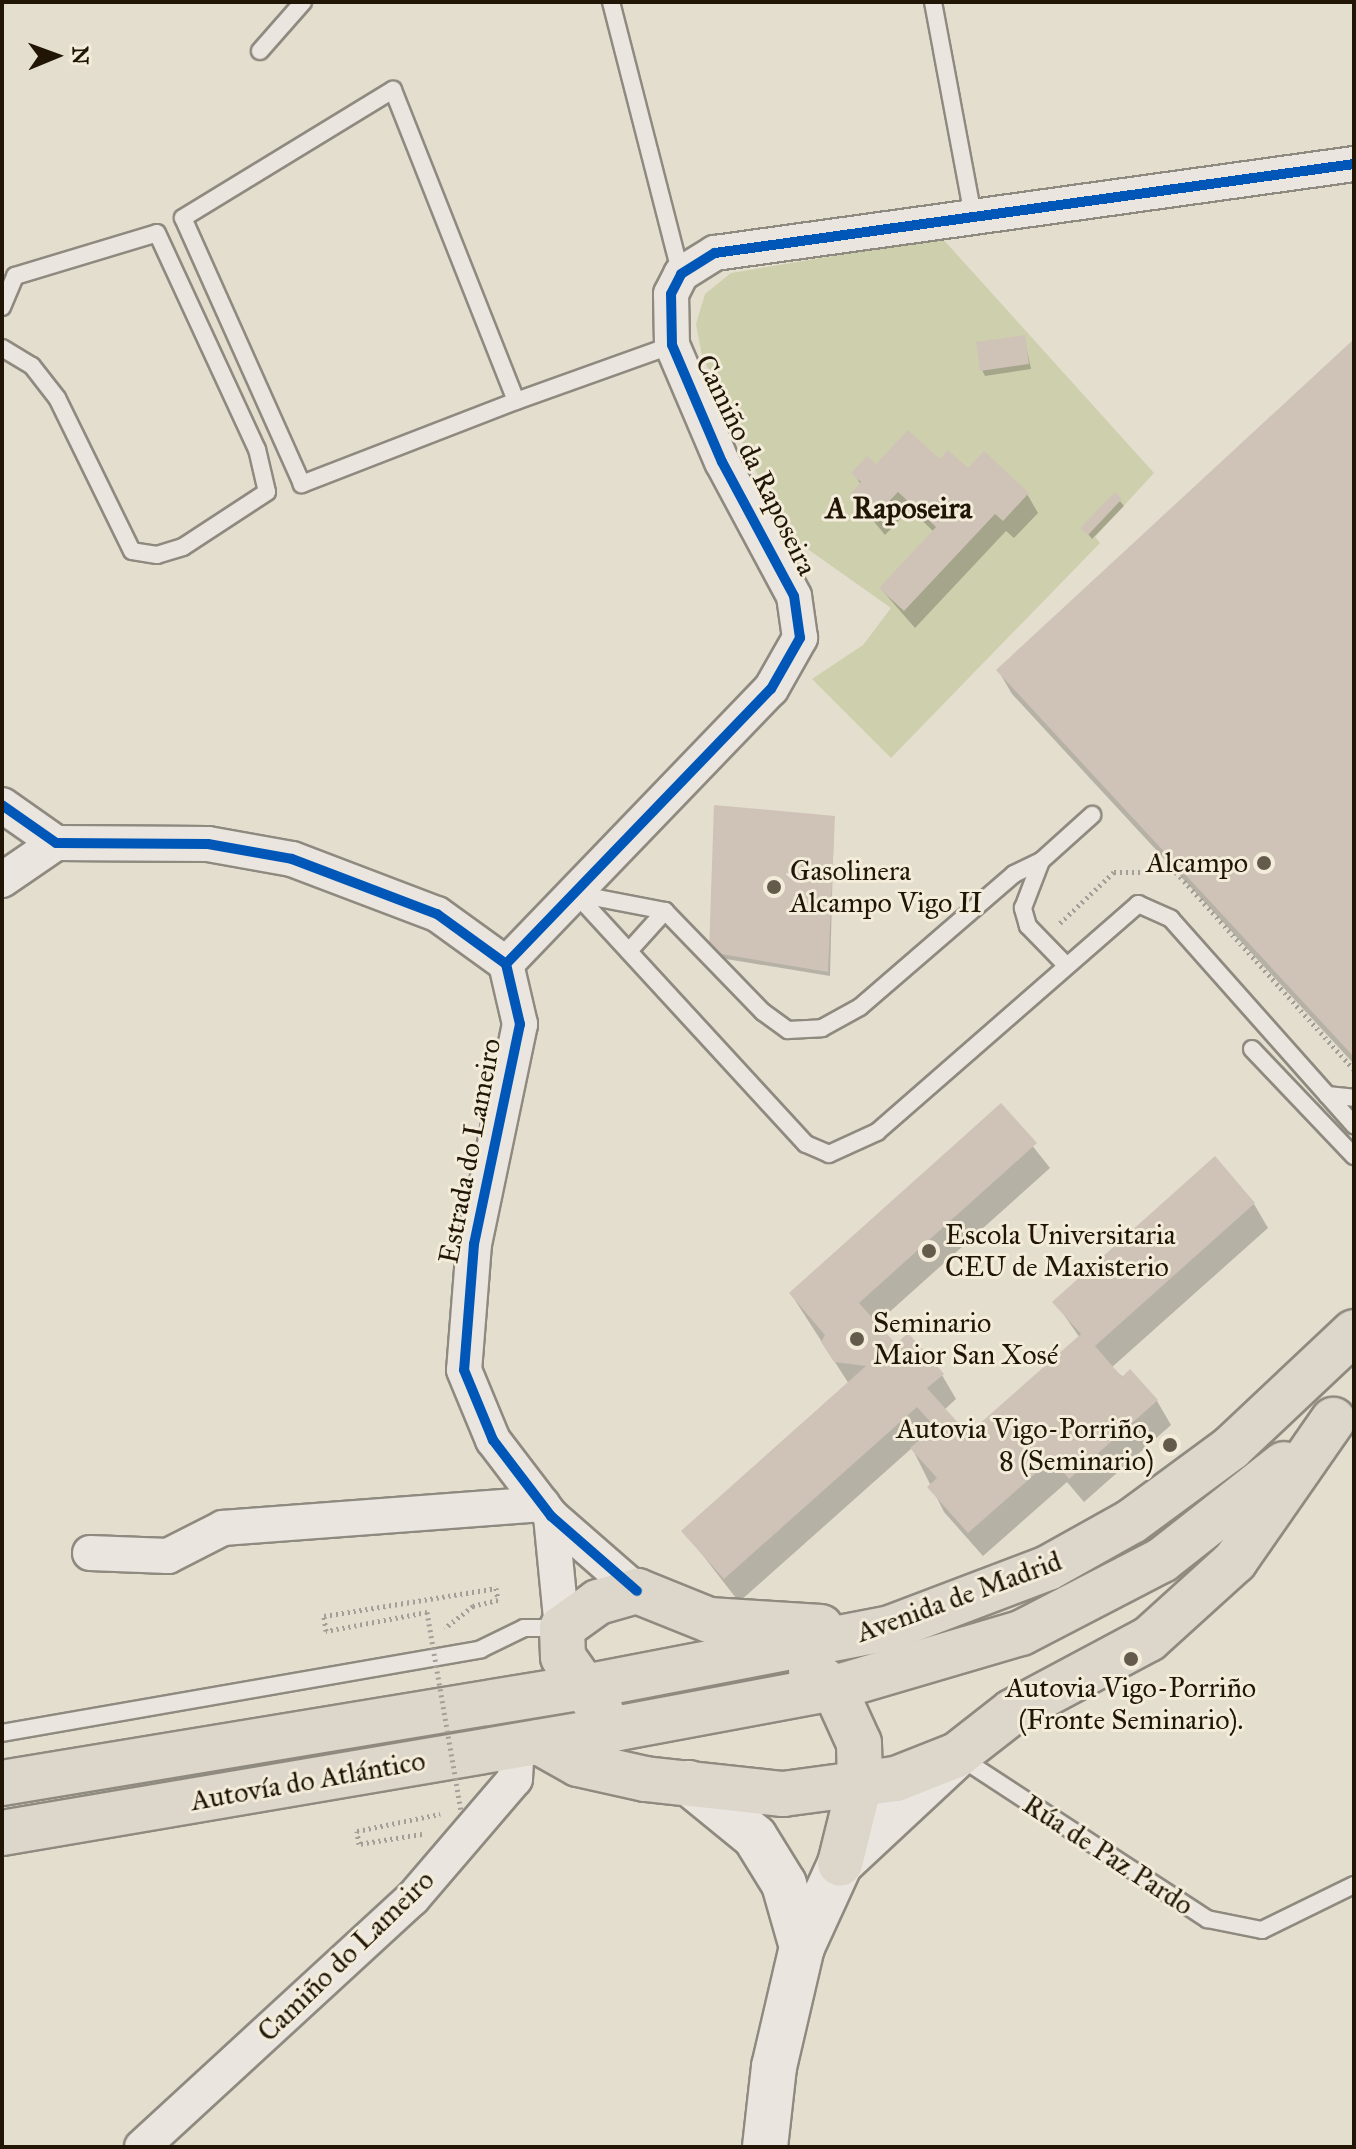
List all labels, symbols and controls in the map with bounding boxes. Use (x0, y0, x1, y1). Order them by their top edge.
north arrow (16, 16, 96, 96)
text: N (67, 46, 94, 65)
street label: Camiño da Raposeira (688, 349, 824, 581)
district label: A Raposeira (826, 490, 972, 526)
place label: Alcampo (1146, 846, 1248, 880)
place label: Gasolinera Alcampo Vigo II (790, 854, 982, 920)
marker: Alcampo (1255, 854, 1273, 872)
marker: Gasolinera Alcampo Vigo II (765, 878, 783, 896)
street label: Estrada do Lameiro (432, 1035, 508, 1267)
place label: Escola Universitaria CEU de Maxisterio (945, 1218, 1175, 1284)
marker: Escola Universitaria CEU de Maxisterio (920, 1242, 938, 1260)
place label: Seminario Maior San Xosé (873, 1306, 1058, 1372)
marker: Seminario Maior San Xosé (848, 1330, 866, 1348)
place label: Autovia Vigo-Porriño, 8 (Seminario) (896, 1412, 1154, 1478)
marker: Autovia Vigo-Porriño, 8 (Seminario) (1161, 1436, 1179, 1454)
street label: Avenida de Madrid (852, 1544, 1066, 1650)
marker: Autovia Vigo-Porriño (Fronte Seminario). (1122, 1650, 1140, 1668)
place label: Autovia Vigo-Porriño (Fronte Seminario). (1006, 1671, 1256, 1737)
street label: Autovía do Atlántico (188, 1744, 428, 1818)
street label: Rúa de Paz Pardo (1016, 1787, 1200, 1923)
street label: Camiño do Lameiro (251, 1863, 441, 2049)

